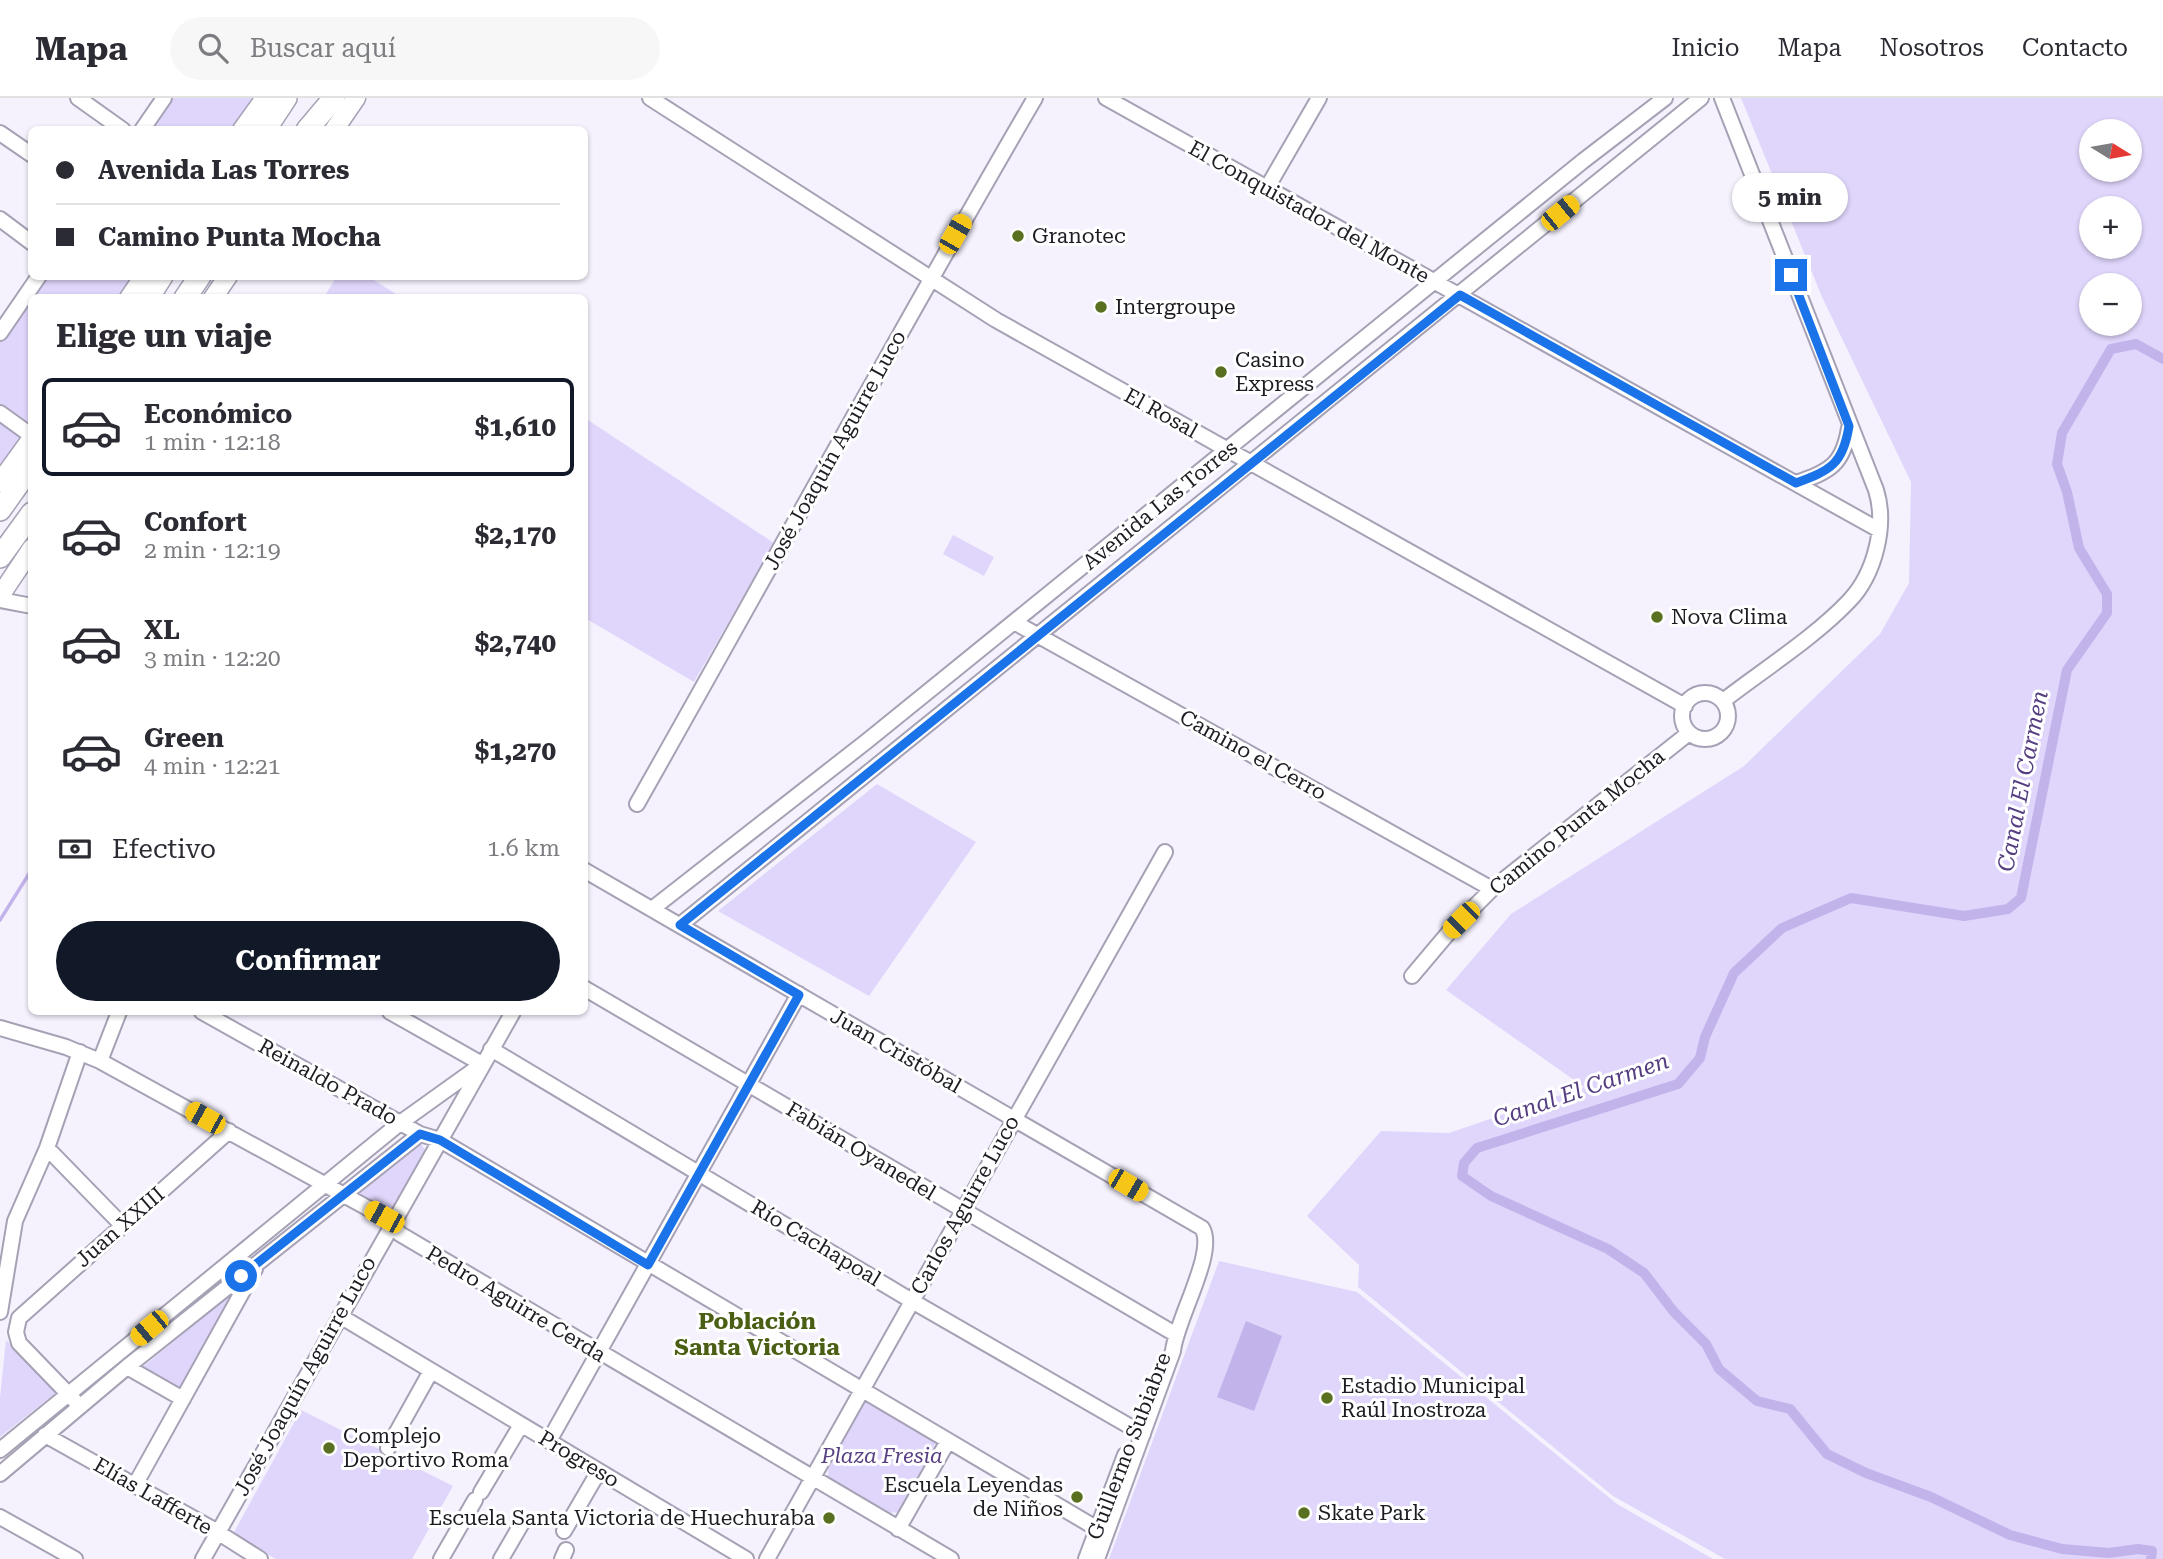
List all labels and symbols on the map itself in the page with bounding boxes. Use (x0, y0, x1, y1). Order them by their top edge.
north arrow (2079, 119, 2142, 182)
street label: El Conquistador del Monte (1185, 136, 1433, 288)
callout: 5 min (1733, 174, 1849, 222)
car (1538, 192, 1583, 234)
car (936, 211, 975, 257)
place label: Granotec (1032, 224, 1126, 248)
marker: Granotec (1010, 228, 1026, 244)
route end (1775, 259, 1807, 291)
place label: Intergroupe (1115, 295, 1236, 319)
marker: Intergroupe (1093, 299, 1109, 315)
street label: José Joaquín Aguirre Luco (759, 326, 911, 574)
place label: Casino Express (1235, 348, 1314, 396)
marker: Casino Express (1213, 364, 1229, 380)
street label: El Rosal (1120, 383, 1202, 443)
street label: Avenida Las Torres (1078, 435, 1242, 575)
place label: Nova Clima (1671, 605, 1788, 629)
marker: Nova Clima (1649, 609, 1665, 625)
water label: Canal El Carmen (1992, 688, 2054, 874)
street label: Camino el Cerro (1176, 705, 1330, 805)
street label: Camino Punta Mocha (1485, 744, 1670, 900)
car (1439, 898, 1484, 942)
street label: Juan Cristóbal (826, 1004, 966, 1098)
street label: Reinaldo Prado (254, 1034, 402, 1130)
water label: Canal El Carmen (1490, 1047, 1672, 1133)
street label: Fabián Oyanedel (782, 1097, 940, 1205)
car (182, 1099, 229, 1137)
street label: Carlos Aguirre Luco (906, 1111, 1024, 1299)
car (1105, 1165, 1152, 1205)
street label: Juan XXIII (71, 1182, 169, 1272)
street label: Río Cachapoal (747, 1195, 885, 1291)
car (361, 1198, 408, 1236)
street label: Pedro Aguirre Cerda (422, 1241, 611, 1367)
street label: José Joaquín Aguirre Luco (229, 1252, 381, 1500)
route start (225, 1260, 257, 1292)
car (127, 1306, 172, 1350)
district label: Población Santa Victoria (674, 1308, 840, 1361)
street label: Guillermo Subiabre (1082, 1349, 1176, 1543)
place label: Estadio Municipal Raúl Inostroza (1341, 1374, 1526, 1422)
marker: Estadio Municipal Raúl Inostroza (1319, 1390, 1335, 1406)
place label: Complejo Deportivo Roma (343, 1424, 509, 1472)
street label: Progreso (534, 1426, 624, 1492)
marker: Complejo Deportivo Roma (321, 1440, 337, 1456)
park label: Plaza Fresia (820, 1444, 943, 1468)
street label: Elías Lafferte (90, 1452, 216, 1540)
place label: Escuela Leyendas de Niños (884, 1473, 1063, 1521)
marker: Escuela Leyendas de Niños (1069, 1489, 1085, 1505)
place label: Skate Park (1318, 1501, 1426, 1525)
marker: Skate Park (1296, 1505, 1312, 1521)
place label: Escuela Santa Victoria de Huechuraba (429, 1506, 816, 1530)
marker: Escuela Santa Victoria de Huechuraba (821, 1510, 837, 1526)

